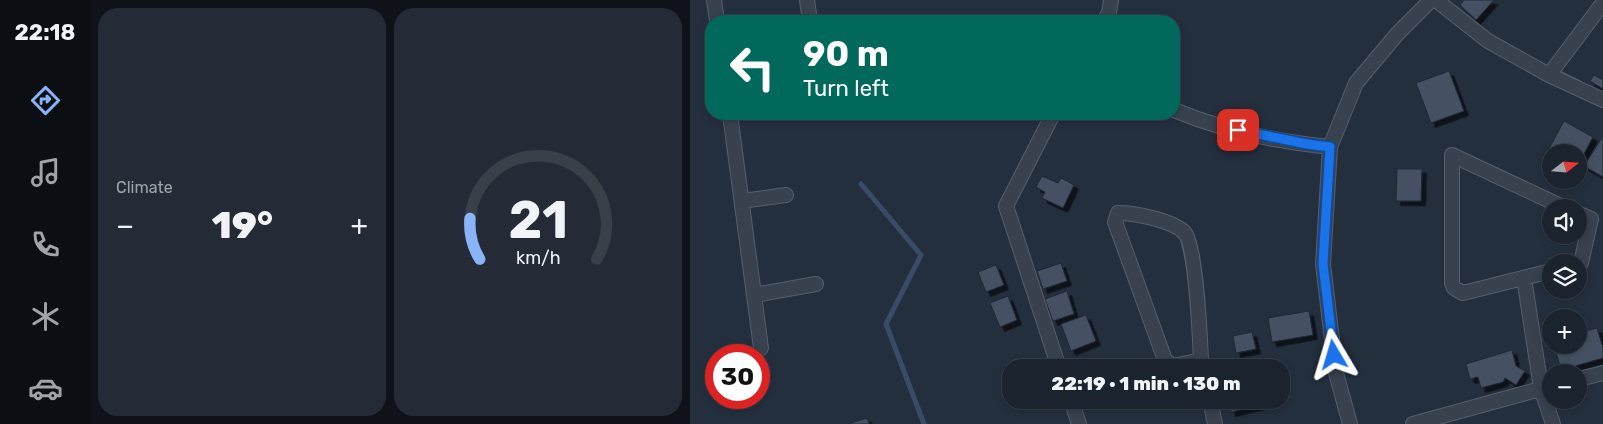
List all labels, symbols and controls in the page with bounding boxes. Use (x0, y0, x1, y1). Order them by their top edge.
text: 22:18 (15, 19, 75, 46)
text: 90 m (803, 33, 889, 75)
icon: left (720, 35, 785, 100)
text: Turn left (803, 75, 889, 102)
icon: directions (28, 83, 63, 118)
pin (1217, 109, 1259, 151)
icon: arrive (1224, 116, 1252, 144)
north arrow (1542, 144, 1588, 189)
map controls (1542, 144, 1587, 409)
icon: music (28, 155, 63, 190)
text: Climate (116, 178, 173, 197)
text: 21 (508, 189, 568, 251)
button: sound (1542, 199, 1587, 244)
text: 19° (212, 202, 273, 248)
text: − (116, 209, 134, 242)
text: + (351, 209, 368, 242)
icon: phone (28, 227, 63, 262)
text: km/h (516, 247, 560, 268)
button: layers (1542, 254, 1587, 299)
icon: climate (28, 299, 63, 334)
button: + (1542, 309, 1587, 354)
position arrow (1307, 328, 1359, 380)
speed limit sign: 30 (705, 344, 770, 409)
button: − (1542, 364, 1587, 409)
icon: car (28, 371, 63, 406)
text: 22:19 · 1 min · 130 m (1051, 372, 1241, 395)

